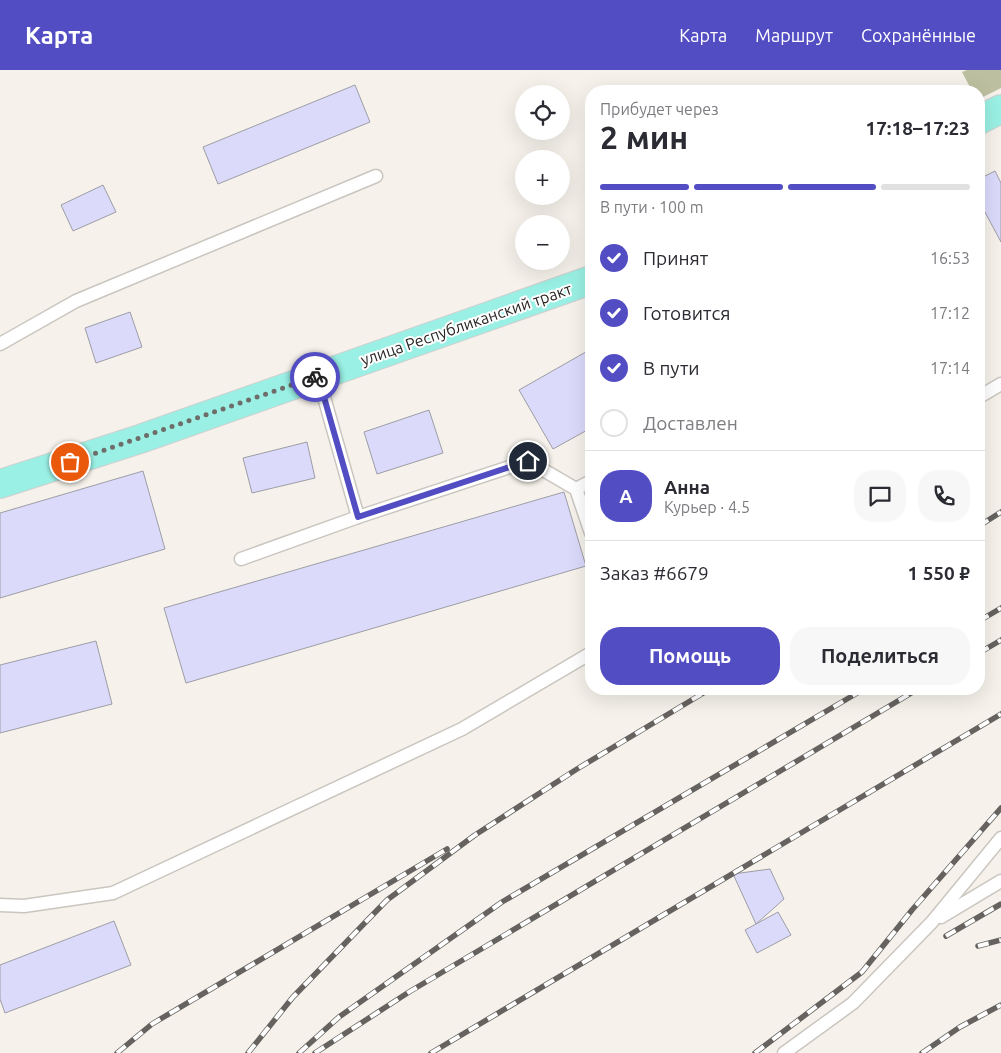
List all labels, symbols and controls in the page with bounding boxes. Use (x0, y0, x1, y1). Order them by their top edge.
text: Карта (25, 22, 93, 49)
text: Карта (679, 25, 727, 45)
text: Маршрут (755, 25, 833, 45)
text: Сохранённые (861, 25, 976, 45)
map controls (515, 85, 570, 270)
button: locate (515, 85, 570, 140)
text: Прибудет через (600, 100, 719, 118)
text: 17:18–17:23 (865, 117, 970, 139)
text: 2 мин (600, 119, 688, 155)
button: + (515, 150, 570, 205)
text: В пути · 100 m (600, 198, 703, 216)
button: − (515, 215, 570, 270)
icon: check (600, 244, 628, 272)
text: Принят (643, 247, 708, 269)
text: 16:53 (930, 249, 970, 267)
street label: улица Республиканский тракт (358, 279, 574, 369)
icon: check (600, 299, 628, 327)
text: Готовится (643, 302, 730, 324)
text: 17:12 (930, 304, 970, 322)
courier (290, 352, 340, 402)
icon: check (600, 354, 628, 382)
text: В пути (643, 357, 700, 379)
text: 17:14 (930, 359, 970, 377)
icon: bike (301, 363, 329, 391)
text: Доставлен (643, 412, 738, 434)
pin (507, 440, 549, 482)
pin (49, 441, 91, 483)
icon: home (514, 447, 542, 475)
icon: bag (56, 448, 84, 476)
button: chat (854, 470, 906, 522)
button: phone (918, 470, 970, 522)
text: Анна (664, 476, 710, 498)
text: А (619, 485, 633, 507)
text: Курьер · 4.5 (664, 498, 750, 516)
text: Заказ #6679 (600, 562, 709, 584)
text: 1 550 ₽ (907, 562, 970, 584)
button: Помощь (600, 627, 780, 685)
button: Поделиться (790, 627, 970, 685)

